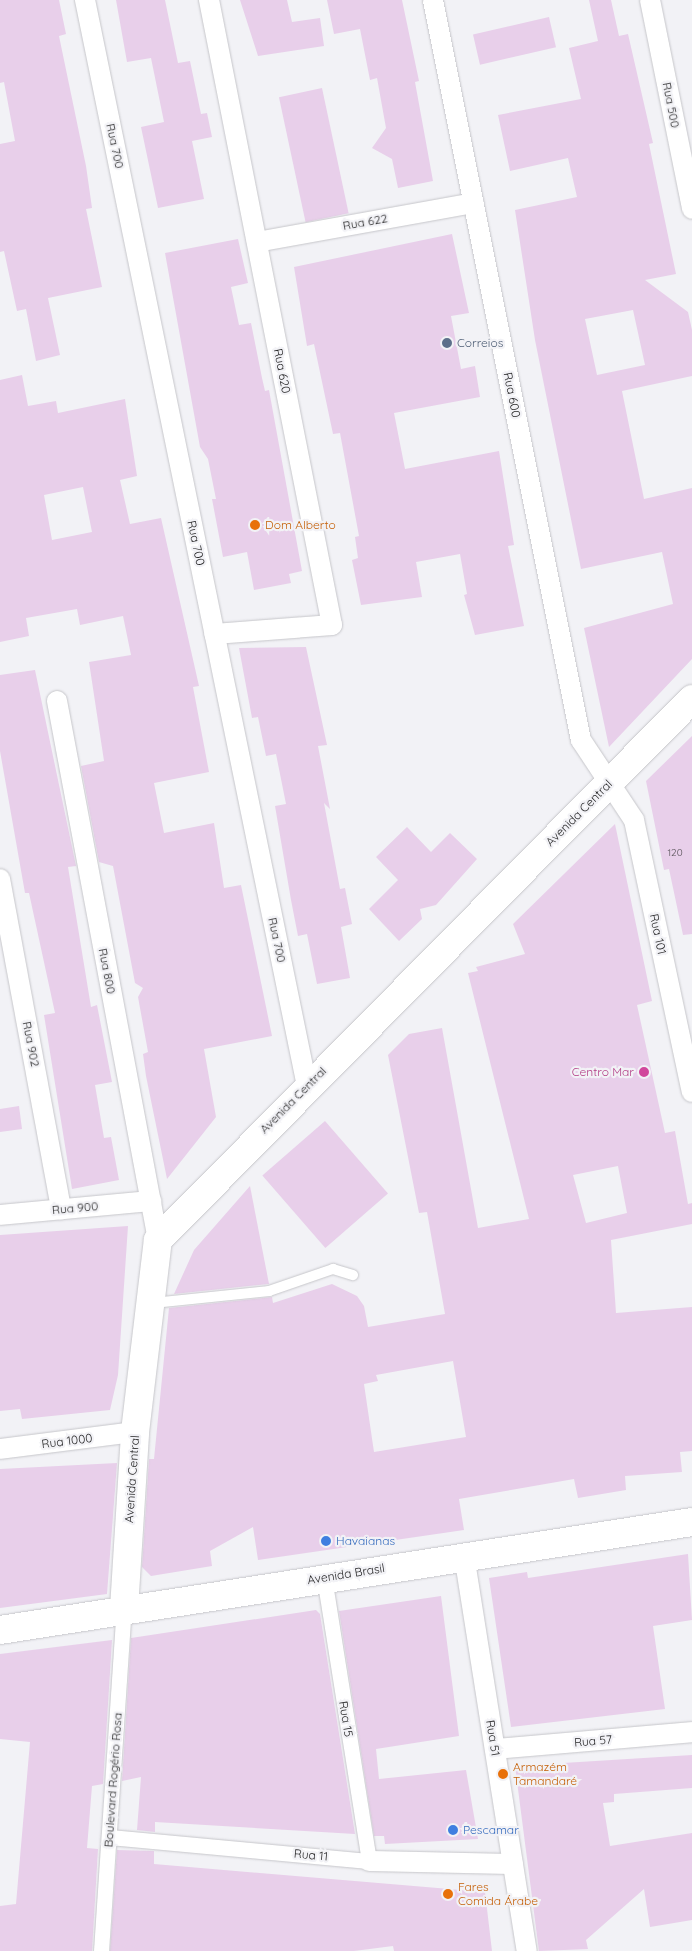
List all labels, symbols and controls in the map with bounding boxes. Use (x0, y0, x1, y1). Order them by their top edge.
street label: Rua 500 (660, 81, 682, 129)
street label: Rua 700 (103, 122, 127, 170)
street label: Rua 622 (342, 211, 388, 233)
place label: Correios (457, 336, 503, 350)
marker: Correios (441, 337, 453, 349)
street label: Rua 620 (271, 347, 293, 395)
street label: Rua 600 (501, 371, 523, 419)
place label: Dom Alberto (265, 518, 336, 532)
street label: Rua 700 (184, 519, 208, 567)
marker: Dom Alberto (249, 519, 261, 531)
street label: Avenida Central (543, 777, 615, 849)
house number: 120 (667, 847, 683, 859)
street label: Rua 101 (647, 912, 669, 956)
street label: Rua 700 (265, 916, 289, 964)
street label: Rua 800 (96, 947, 118, 995)
street label: Rua 902 (20, 1020, 42, 1068)
street label: Avenida Central (257, 1064, 329, 1136)
place label: Centro Mar (572, 1065, 634, 1079)
marker: Centro Mar (638, 1066, 650, 1078)
street label: Rua 900 (51, 1199, 99, 1217)
street label: Rua 1000 (41, 1431, 93, 1451)
street label: Avenida Central (122, 1435, 142, 1523)
place label: Havaianas (336, 1534, 395, 1548)
marker: Havaianas (320, 1535, 332, 1547)
street label: Avenida Brasil (306, 1561, 386, 1587)
street label: Rua 15 (336, 1700, 356, 1738)
street label: Boulevard Rogério Rosa (101, 1712, 125, 1848)
street label: Rua 51 (483, 1719, 503, 1757)
street label: Rua 57 (573, 1732, 613, 1750)
place label: Armazém Tamandaré (513, 1760, 577, 1788)
marker: Armazém Tamandaré (497, 1768, 509, 1780)
place label: Pescamar (463, 1823, 519, 1837)
marker: Pescamar (447, 1824, 459, 1836)
street label: Rua 11 (293, 1846, 329, 1864)
place label: Fares Comida Árabe (458, 1880, 538, 1908)
marker: Fares Comida Árabe (442, 1888, 454, 1900)

